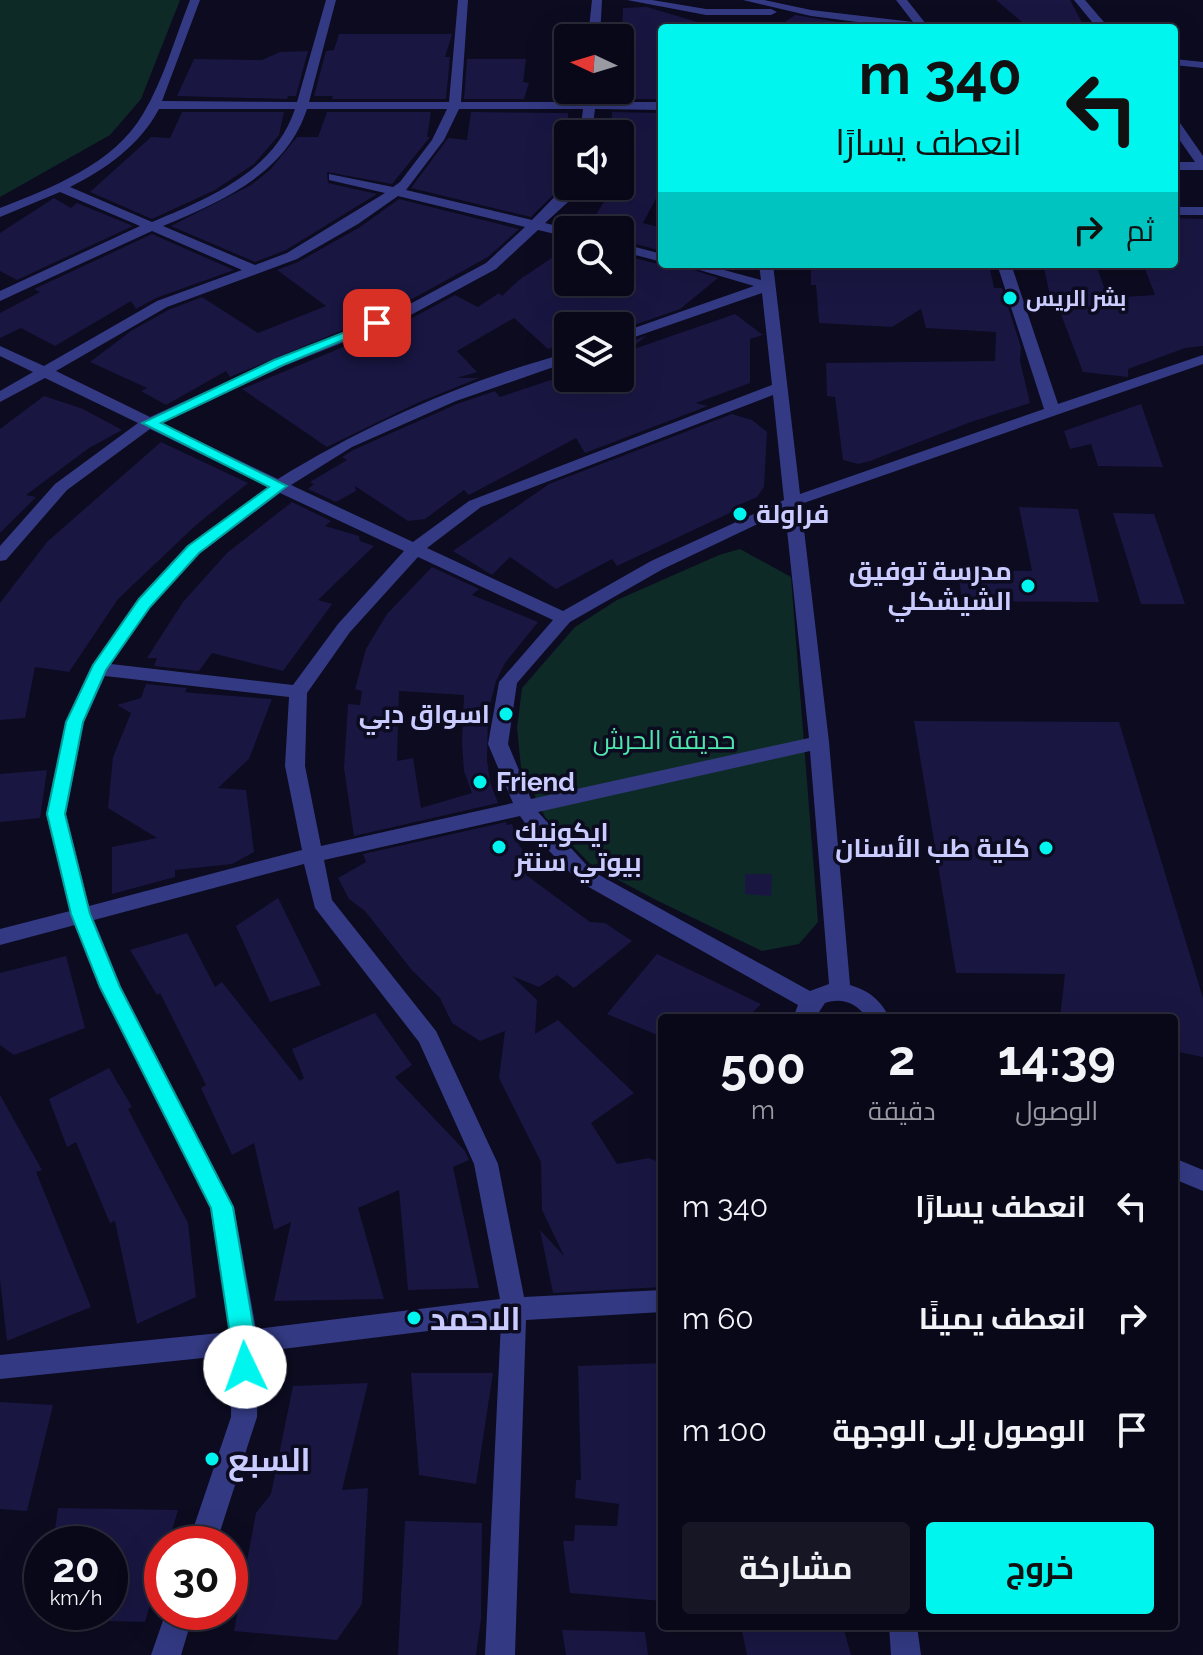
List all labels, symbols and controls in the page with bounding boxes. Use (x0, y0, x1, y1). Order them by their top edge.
north arrow (554, 24, 634, 104)
map controls (554, 24, 634, 392)
text: 340 m (859, 41, 1022, 107)
icon: left (1050, 56, 1154, 160)
button: sound (554, 120, 634, 200)
text: انعطف يسارًا (835, 121, 1022, 163)
icon: right (1066, 208, 1110, 252)
text: ثم (1126, 213, 1154, 248)
button: search (554, 216, 634, 296)
place label: بشر الريس (1026, 285, 1126, 312)
pin (343, 289, 411, 357)
marker: بشر الريس (1001, 289, 1019, 307)
icon: arrive (355, 301, 399, 345)
button: layers (554, 312, 634, 392)
place label: فراولة (756, 499, 829, 529)
marker: فراولة (731, 505, 749, 523)
place label: مدرسة توفيق الشيشكلي (849, 556, 1012, 622)
marker: مدرسة توفيق الشيشكلي (1019, 577, 1037, 595)
place label: اسواق دبي (359, 699, 490, 735)
marker: اسواق دبي (497, 705, 515, 723)
park label: حديقة الحرش (593, 725, 735, 756)
place label: Friend (496, 767, 575, 797)
marker: Friend (471, 773, 489, 791)
place label: ايكونيك بيوتي سنتر (514, 817, 642, 883)
place label: كلية طب الأسنان (835, 833, 1030, 863)
marker: ايكونيك بيوتي سنتر (490, 838, 508, 856)
marker: كلية طب الأسنان (1037, 839, 1055, 857)
text: 2 (888, 1030, 915, 1086)
text: 14:39 (998, 1030, 1116, 1086)
text: 500 (720, 1039, 806, 1095)
text: m (751, 1095, 775, 1125)
text: دقيقة (868, 1096, 936, 1126)
text: الوصول (1015, 1096, 1098, 1126)
icon: left (1110, 1184, 1154, 1228)
text: 340 m (682, 1189, 768, 1224)
text: انعطف يسارًا (915, 1189, 1086, 1224)
icon: right (1110, 1296, 1154, 1340)
place label: الاحمد (430, 1300, 521, 1337)
text: 60 m (682, 1301, 754, 1336)
text: انعطف يمينًا (919, 1301, 1086, 1336)
marker: الاحمد (405, 1309, 423, 1327)
position arrow (203, 1325, 287, 1409)
icon: arrive (1110, 1408, 1154, 1452)
text: 100 m (682, 1413, 767, 1448)
text: الوصول إلى الوجهة (833, 1413, 1086, 1448)
place label: السبع (228, 1441, 311, 1482)
marker: السبع (203, 1450, 221, 1468)
button: مشاركة (682, 1522, 910, 1614)
button: خروج (926, 1522, 1154, 1614)
speed limit sign: 30 (144, 1526, 248, 1630)
text: 20 (52, 1544, 100, 1591)
text: km/h (50, 1586, 102, 1610)

